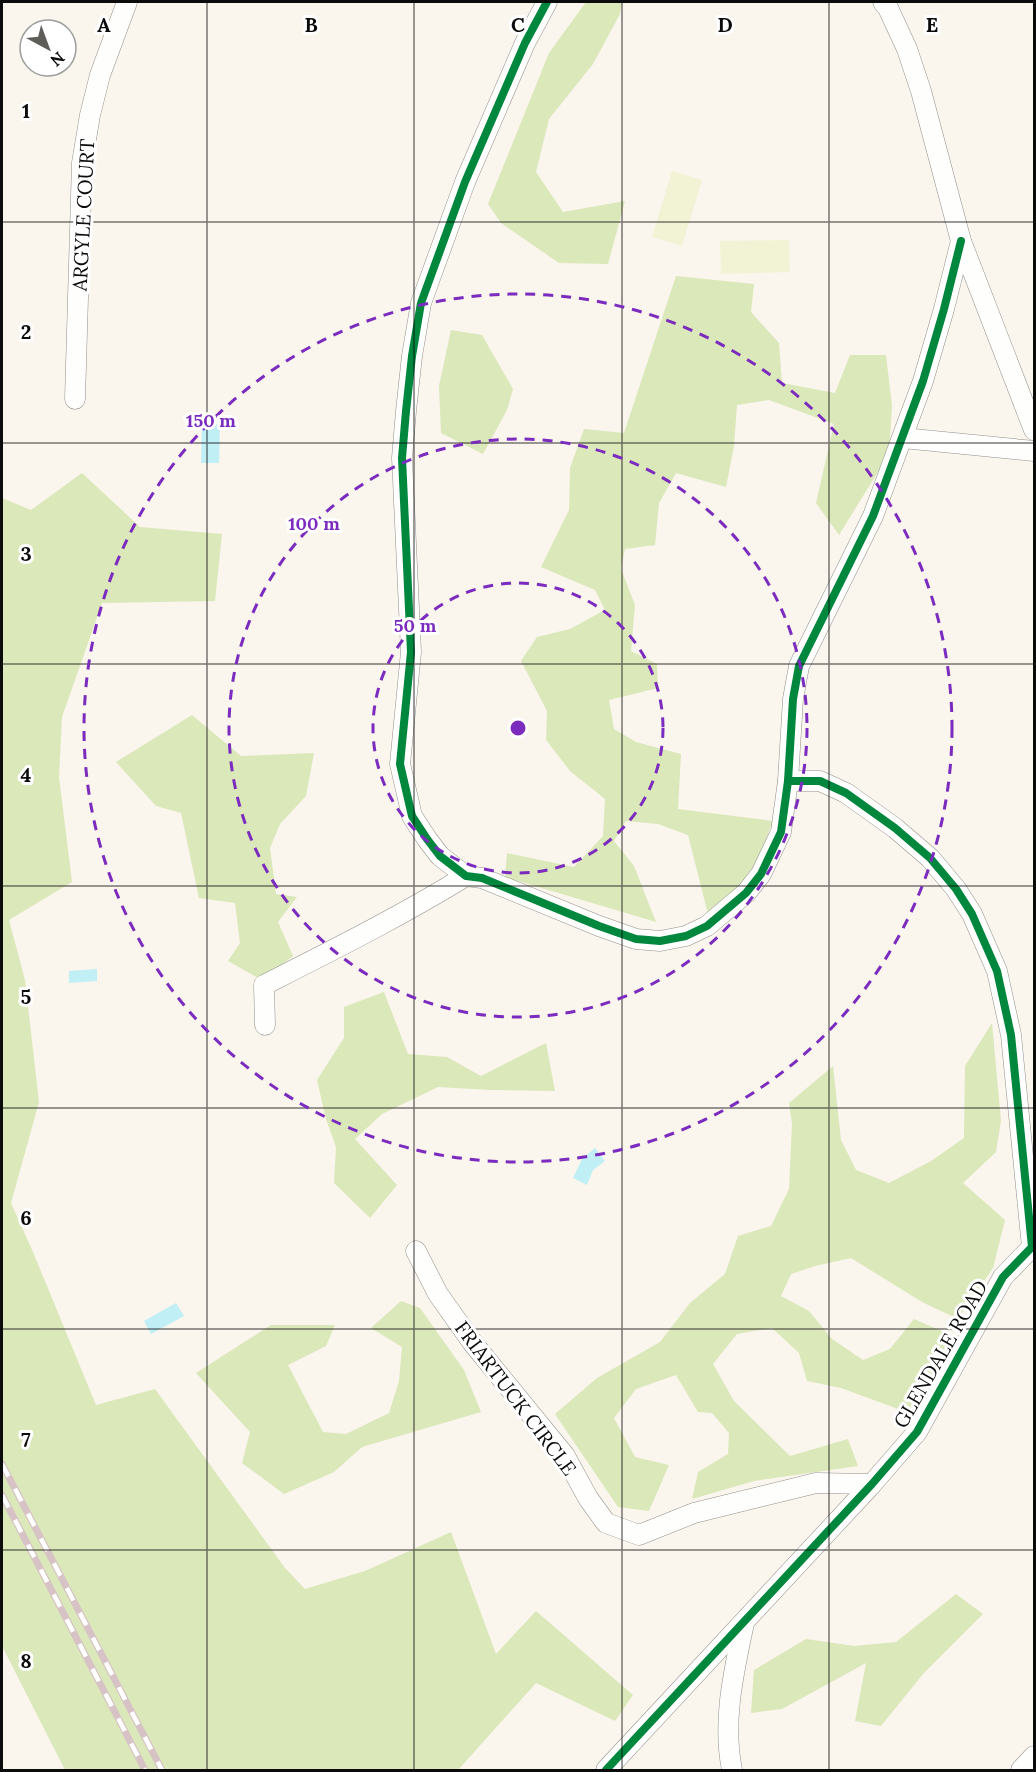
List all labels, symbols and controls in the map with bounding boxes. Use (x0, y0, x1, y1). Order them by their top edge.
text: A (97, 12, 111, 37)
text: B (304, 12, 318, 37)
text: C (511, 12, 525, 37)
text: D (717, 12, 733, 37)
text: E (926, 12, 938, 37)
north arrow (18, 18, 78, 78)
text: N (47, 48, 69, 71)
text: 1 (22, 98, 30, 123)
street label: ARGYLE COURT (66, 138, 99, 293)
text: 2 (21, 319, 31, 344)
text: 150 m (186, 409, 236, 432)
text: 100 m (288, 512, 340, 535)
text: 3 (20, 541, 32, 566)
text: 50 m (394, 614, 437, 637)
centre of rings (508, 718, 528, 738)
text: 4 (21, 762, 32, 787)
text: 5 (21, 984, 32, 1009)
text: 6 (20, 1205, 32, 1230)
street label: GLENDALE ROAD (888, 1276, 992, 1432)
street label: FRIARTUCK CIRCLE (450, 1316, 582, 1480)
text: 7 (21, 1427, 31, 1452)
text: 8 (20, 1648, 32, 1673)

